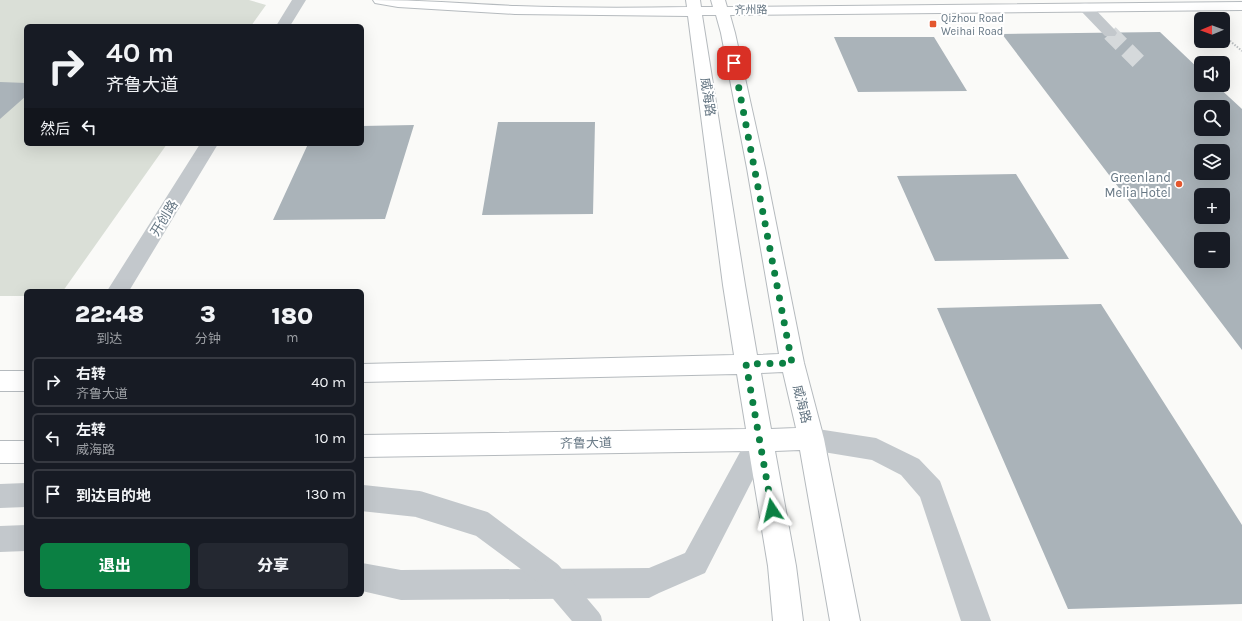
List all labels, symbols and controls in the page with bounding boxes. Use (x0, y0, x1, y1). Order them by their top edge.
street label: 齐州路 (734, 3, 768, 17)
place label: Qizhou Road Weihai Road (941, 12, 1004, 38)
north arrow (1194, 12, 1230, 48)
map controls (1194, 12, 1230, 268)
marker: Qizhou Road Weihai Road (928, 19, 938, 29)
text: 40 m (106, 36, 174, 69)
icon: right (40, 40, 92, 92)
pin (717, 46, 751, 80)
icon: arrive (723, 52, 745, 74)
button: sound (1194, 56, 1230, 92)
text: 齐鲁大道 (106, 74, 178, 96)
street label: 威海路 (698, 77, 718, 117)
button: search (1194, 100, 1230, 136)
icon: left (78, 116, 100, 138)
text: 然后 (40, 120, 70, 138)
button: layers (1194, 144, 1230, 180)
place label: Greenland Melia Hotel (1105, 170, 1171, 200)
marker: Greenland Melia Hotel (1174, 179, 1184, 189)
button: + (1194, 188, 1230, 224)
street label: 开创路 (147, 197, 181, 239)
button: − (1194, 232, 1230, 268)
text: 22:48 (75, 300, 144, 328)
text: 3 (200, 300, 216, 328)
text: 180 (272, 302, 313, 330)
text: m (286, 330, 298, 345)
text: 到达 (96, 331, 122, 346)
text: 分钟 (195, 331, 221, 346)
text: 右转 (76, 365, 106, 383)
icon: right (42, 371, 64, 393)
text: 40 m (311, 373, 346, 391)
street label: 威海路 (790, 383, 814, 425)
text: 齐鲁大道 (76, 386, 128, 401)
text: 左转 (76, 421, 106, 439)
icon: left (42, 427, 64, 449)
text: 10 m (315, 429, 346, 447)
street label: 齐鲁大道 (560, 435, 612, 451)
text: 威海路 (76, 442, 115, 457)
icon: arrive (42, 483, 64, 505)
text: 130 m (306, 485, 346, 503)
text: 到达目的地 (76, 487, 151, 505)
position arrow (751, 489, 793, 531)
button: 退出 (40, 543, 190, 589)
button: 分享 (198, 543, 348, 589)

